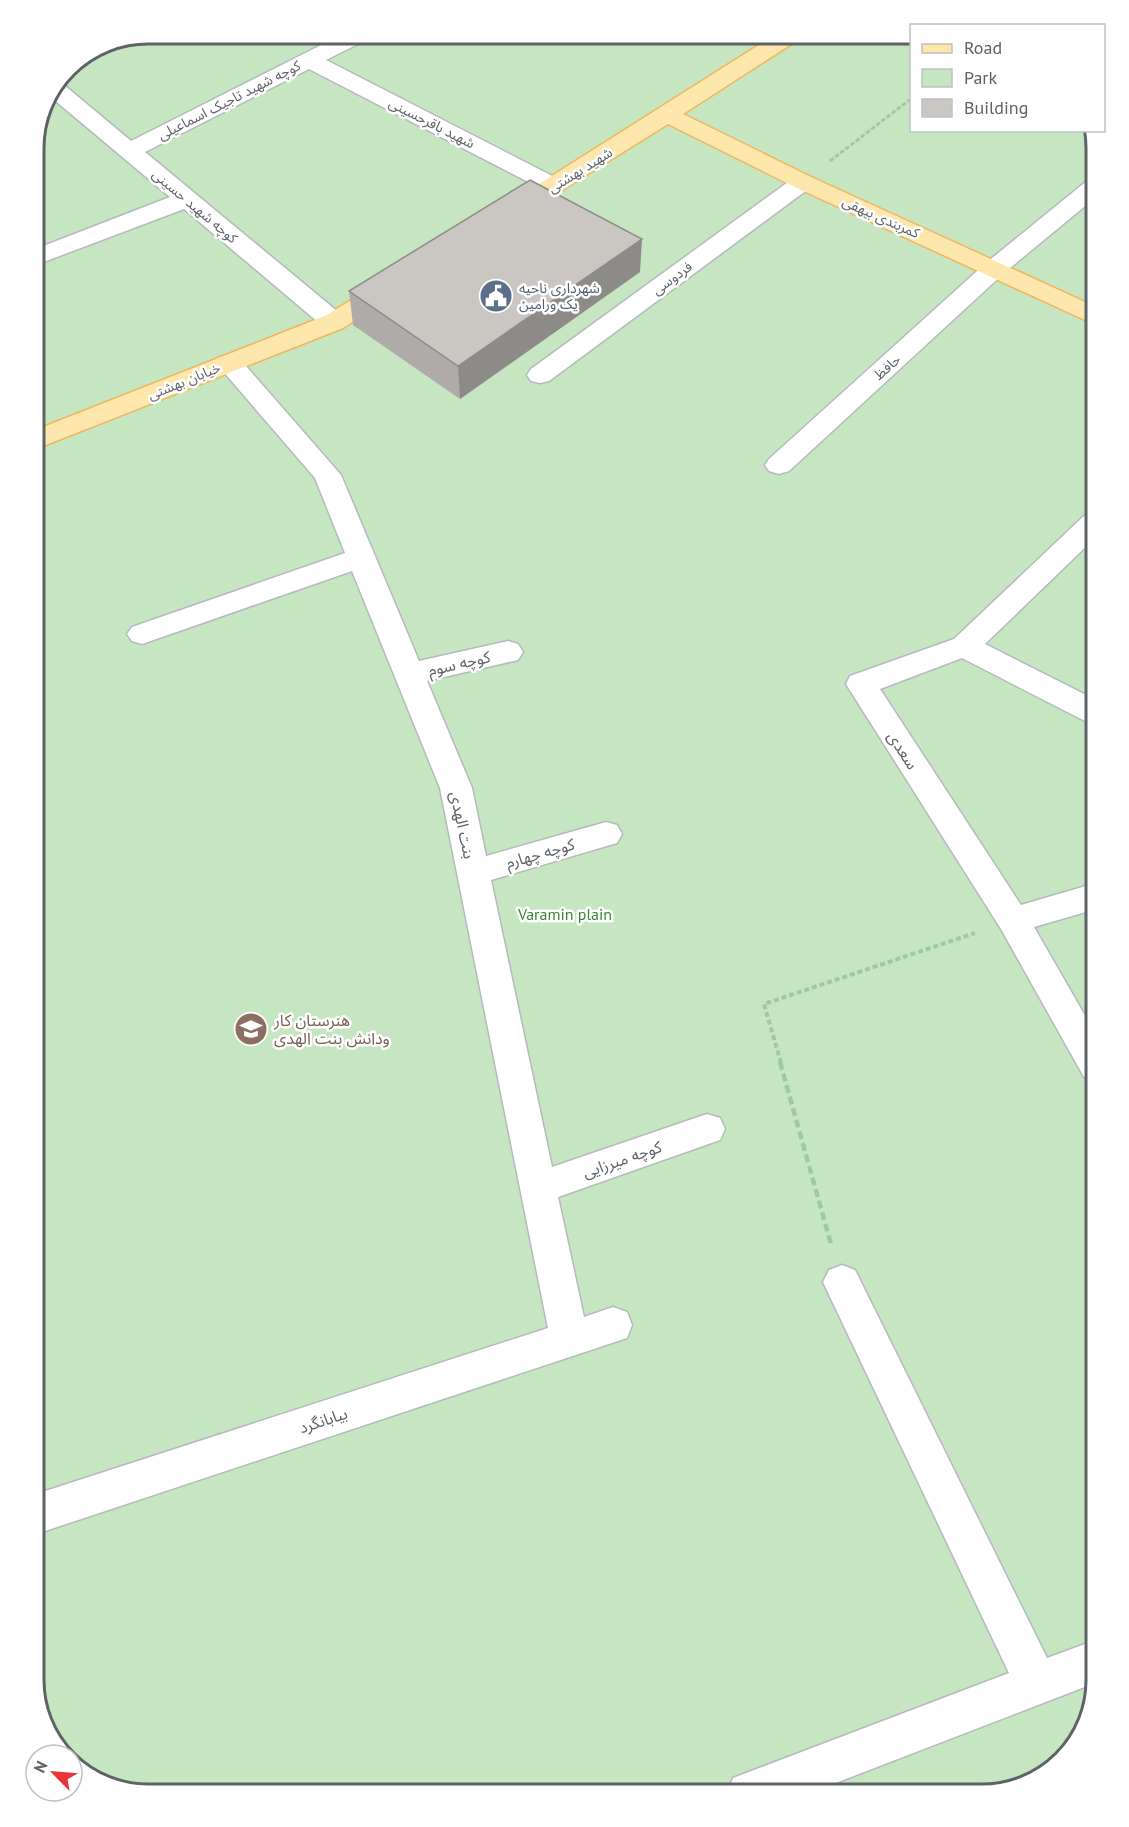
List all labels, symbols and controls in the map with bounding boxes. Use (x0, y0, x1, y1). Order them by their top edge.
legend (910, 24, 1105, 132)
text: Road (964, 36, 1002, 59)
street label: کوچه شهید تاجیک اسماعیلی (155, 56, 304, 145)
text: Park (964, 66, 997, 89)
street label: شهید باقرحسینی (386, 94, 478, 152)
text: Building (964, 96, 1028, 119)
street label: شهید بهشتی (544, 143, 616, 197)
street label: کوچه شهید حسینی (148, 165, 242, 248)
street label: کمربندی بیهقی (840, 192, 923, 242)
street label: فردوسی (648, 257, 696, 299)
public building icon: شهرداری ناحیه یک ورامین (478, 278, 514, 314)
place label: شهرداری ناحیه یک ورامین (519, 279, 600, 313)
street label: حافظ (870, 350, 904, 384)
street label: خیابان بهشتی (145, 358, 223, 404)
street label: کوچه سوم (426, 646, 493, 683)
street label: سعدی (883, 727, 923, 773)
street label: بنت الهدی (446, 790, 480, 860)
street label: کوچه چهارم (503, 834, 578, 875)
park label: Varamin plain (517, 904, 612, 924)
place label: هنرستان کار ودانش بنت الهدی (273, 1010, 390, 1048)
school or university icon: هنرستان کار ودانش بنت الهدی (233, 1011, 269, 1047)
street label: کوچه میرزایی (580, 1136, 665, 1183)
street label: بیابانگرد (296, 1403, 350, 1437)
north arrow (24, 1743, 84, 1803)
text: N (29, 1758, 52, 1776)

